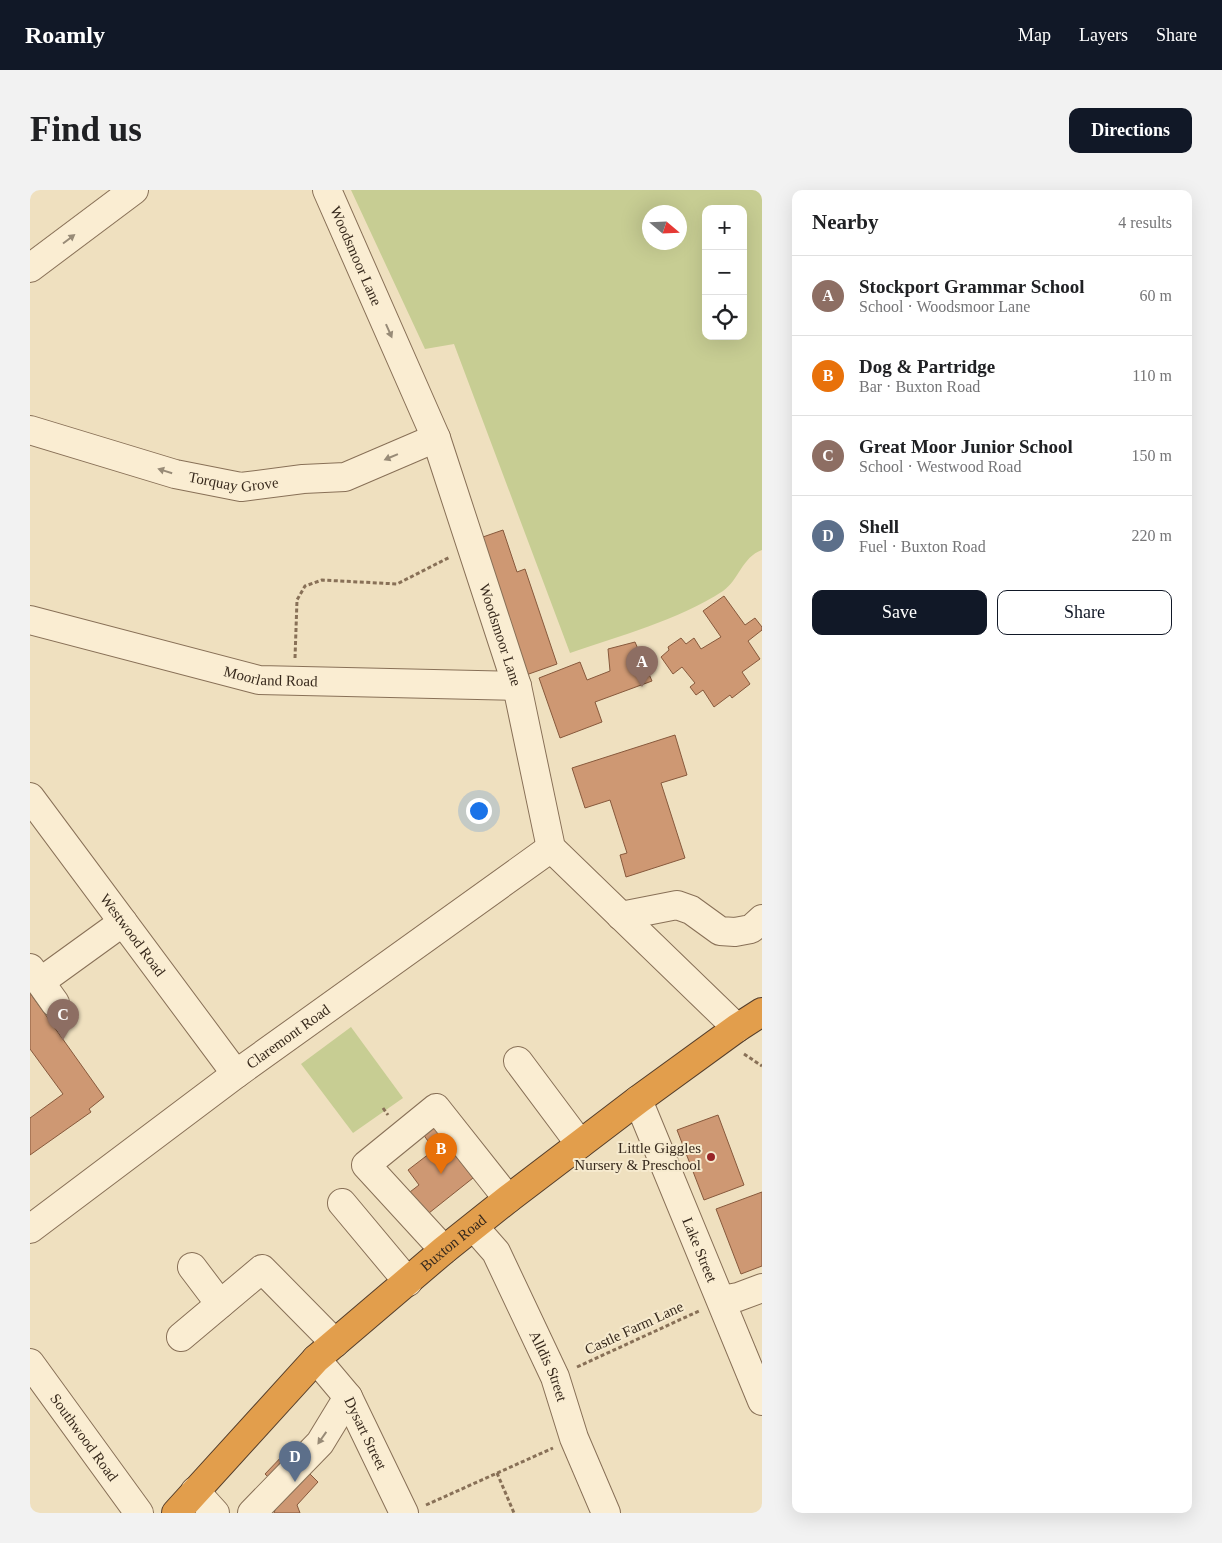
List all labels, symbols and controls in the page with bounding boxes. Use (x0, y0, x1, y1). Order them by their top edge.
text: Roamly (25, 22, 105, 48)
text: Map (1018, 25, 1051, 45)
text: Layers (1079, 25, 1128, 45)
text: Share (1156, 25, 1197, 45)
button: Directions (1069, 108, 1192, 153)
text: Find us (30, 110, 142, 149)
street label: Woodsmoor Lane (327, 204, 385, 308)
north arrow (642, 205, 687, 250)
map controls (702, 205, 747, 340)
button: + (702, 205, 747, 250)
text: Nearby (812, 210, 879, 234)
text: 4 results (1118, 214, 1172, 231)
one-way arrow (62, 234, 76, 244)
button: − (702, 250, 747, 295)
text: Stockport Grammar School (859, 276, 1085, 297)
text: A (822, 287, 834, 304)
text: 60 m (1140, 287, 1172, 304)
button: locate (702, 295, 747, 340)
text: School · Woodsmoor Lane (859, 298, 1030, 315)
one-way arrow (386, 324, 394, 338)
text: Dog & Partridge (859, 356, 995, 377)
text: B (823, 367, 833, 384)
text: 110 m (1132, 367, 1172, 384)
text: Bar · Buxton Road (859, 378, 980, 395)
text: Great Moor Junior School (859, 436, 1073, 457)
text: C (822, 447, 834, 464)
text: 150 m (1132, 447, 1172, 464)
one-way arrow (383, 453, 398, 461)
text: School · Westwood Road (859, 458, 1021, 475)
one-way arrow (157, 467, 172, 475)
street label: Torquay Grove (187, 469, 280, 495)
text: Shell (859, 516, 899, 537)
text: D (822, 527, 834, 544)
text: 220 m (1132, 527, 1172, 544)
text: Fuel · Buxton Road (859, 538, 986, 555)
street label: Woodsmoor Lane (476, 582, 525, 688)
button: Save (812, 590, 987, 635)
button: Share (997, 590, 1172, 635)
pin: A (626, 646, 658, 687)
street label: Moorland Road (222, 663, 318, 689)
your location (466, 798, 492, 824)
street label: Westwood Road (97, 891, 169, 980)
pin: C (47, 999, 79, 1040)
street label: Claremont Road (243, 1001, 333, 1072)
pin: B (425, 1133, 457, 1174)
place label: Little Giggles Nursery & Preschool (574, 1140, 701, 1173)
marker: Little Giggles Nursery & Preschool (705, 1151, 717, 1163)
street label: Buxton Road (417, 1211, 490, 1274)
street label: Lake Street (679, 1215, 721, 1285)
street label: Castle Farm Lane (582, 1298, 686, 1358)
street label: Alldis Street (526, 1328, 570, 1404)
street label: Southwood Road (47, 1391, 121, 1485)
street label: Dysart Street (341, 1394, 390, 1473)
one-way arrow (317, 1432, 327, 1445)
pin: D (279, 1441, 311, 1482)

